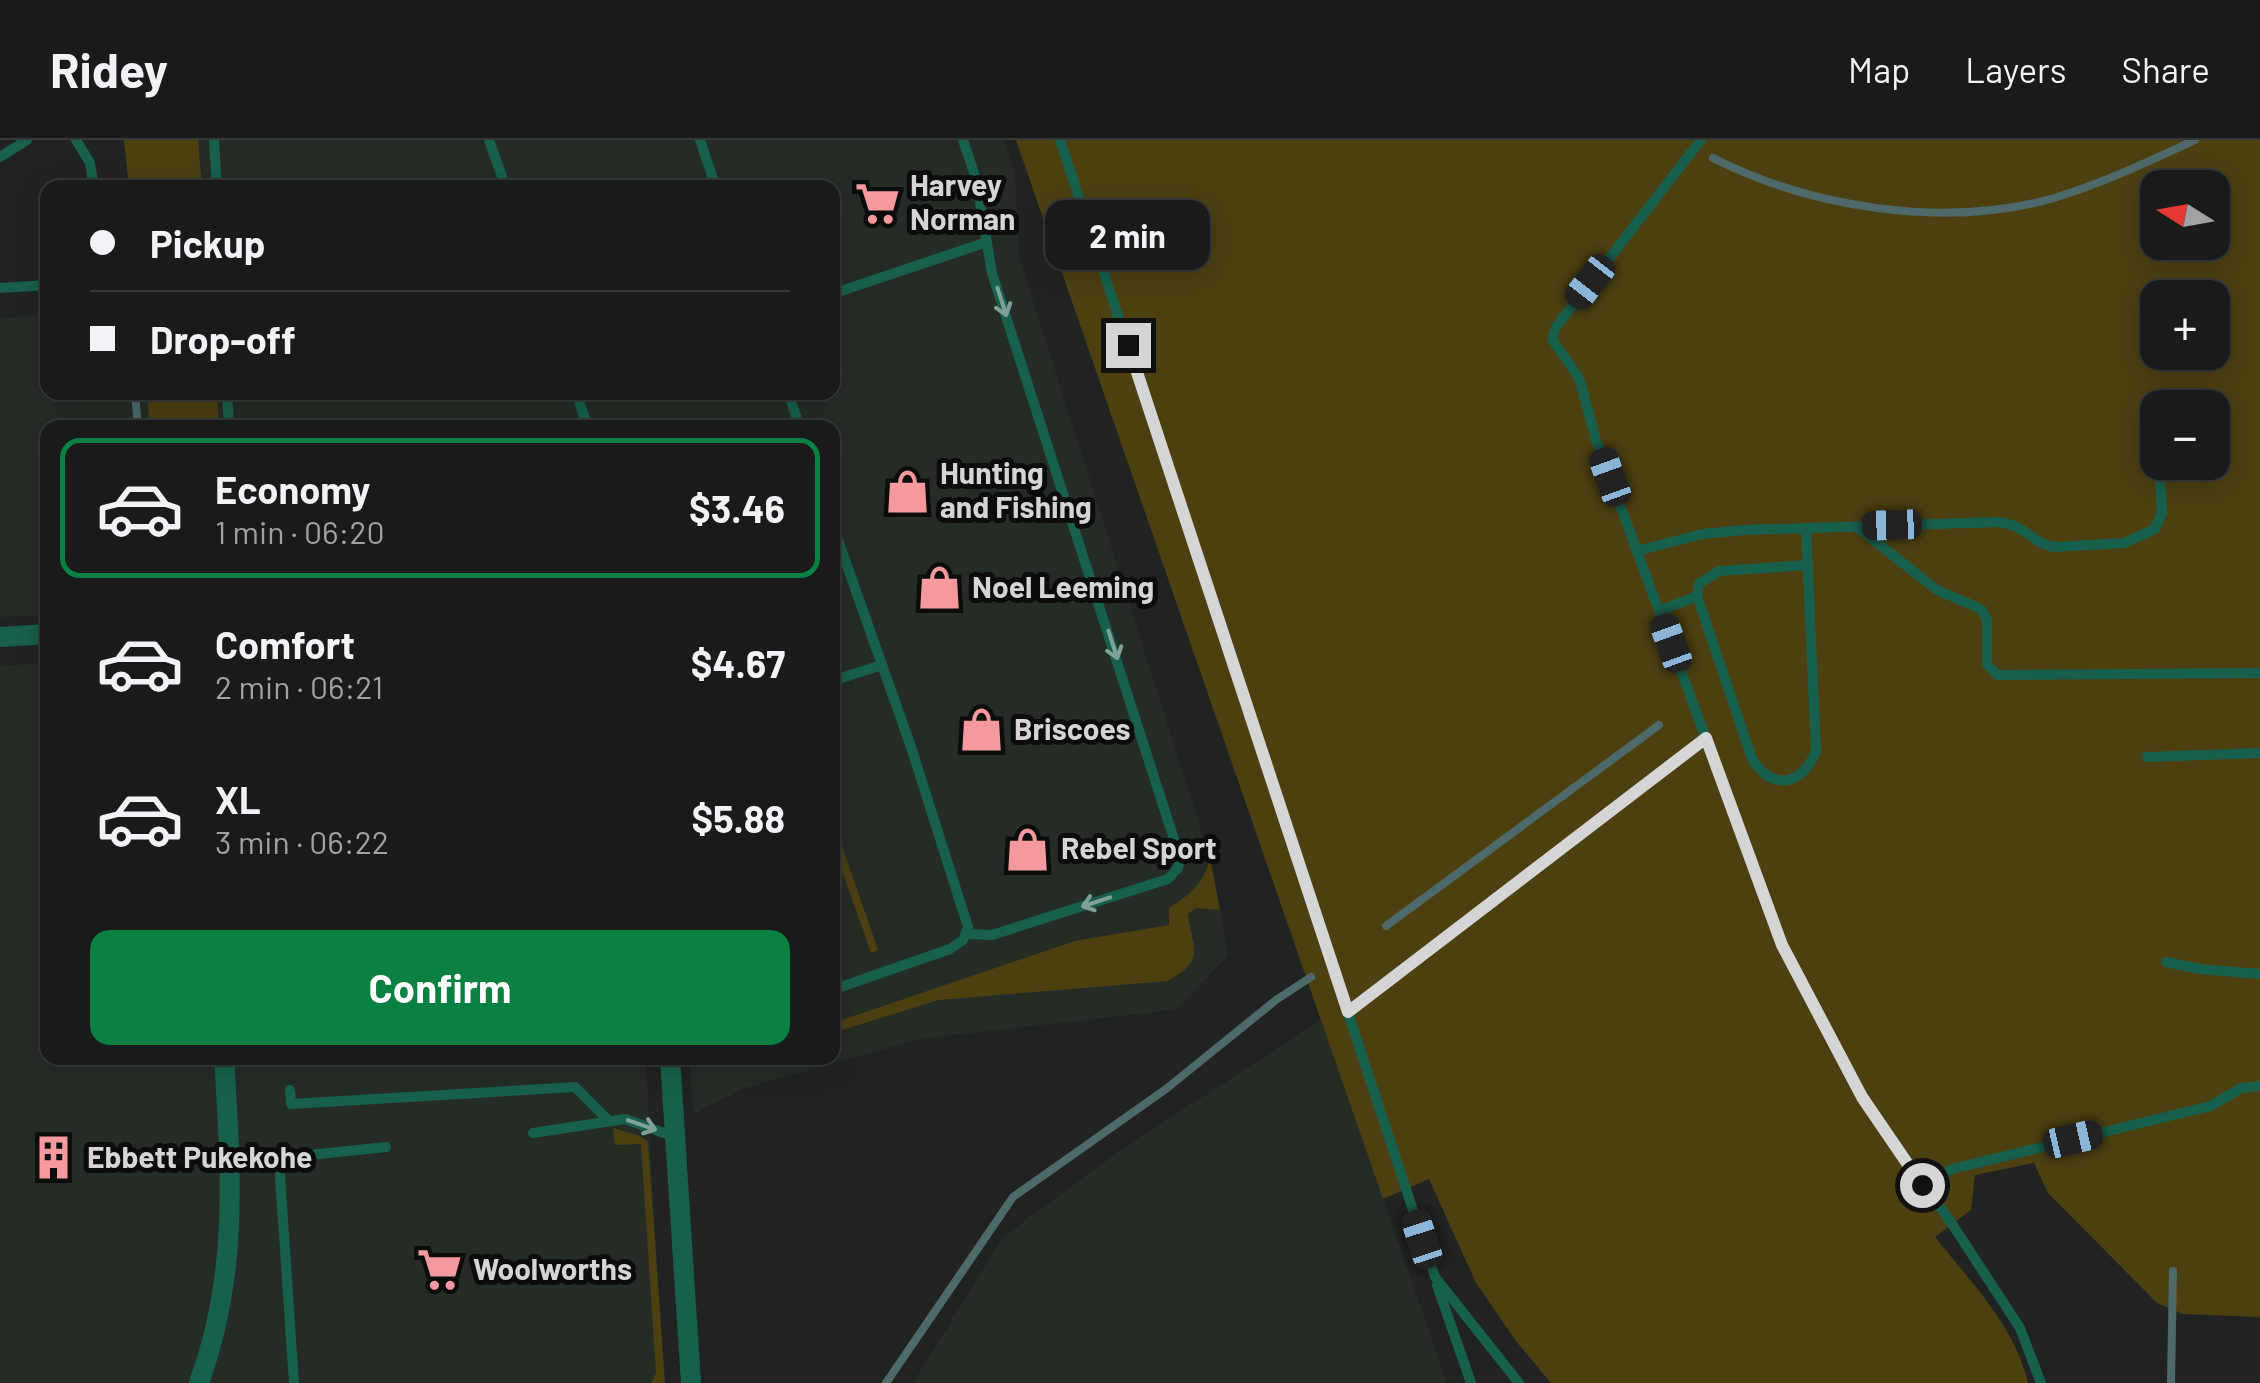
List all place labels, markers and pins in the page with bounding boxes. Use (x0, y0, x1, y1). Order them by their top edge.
place label: Harvey Norman (910, 166, 1015, 236)
supermarket icon: Harvey Norman (853, 179, 901, 227)
place label: Hunting and Fishing (940, 454, 1092, 524)
shop icon: Hunting and Fishing (883, 467, 931, 515)
shop icon: Noel Leeming (915, 564, 963, 612)
place label: Noel Leeming (972, 568, 1154, 604)
shop icon: Briscoes (957, 706, 1005, 754)
place label: Briscoes (1014, 710, 1131, 746)
shop icon: Rebel Sport (1004, 825, 1052, 873)
place label: Rebel Sport (1061, 829, 1217, 865)
building icon: Ebbett Pukekohe (30, 1134, 78, 1182)
place label: Ebbett Pukekohe (87, 1138, 312, 1174)
supermarket icon: Woolworths (416, 1246, 464, 1294)
place label: Woolworths (473, 1250, 632, 1286)

